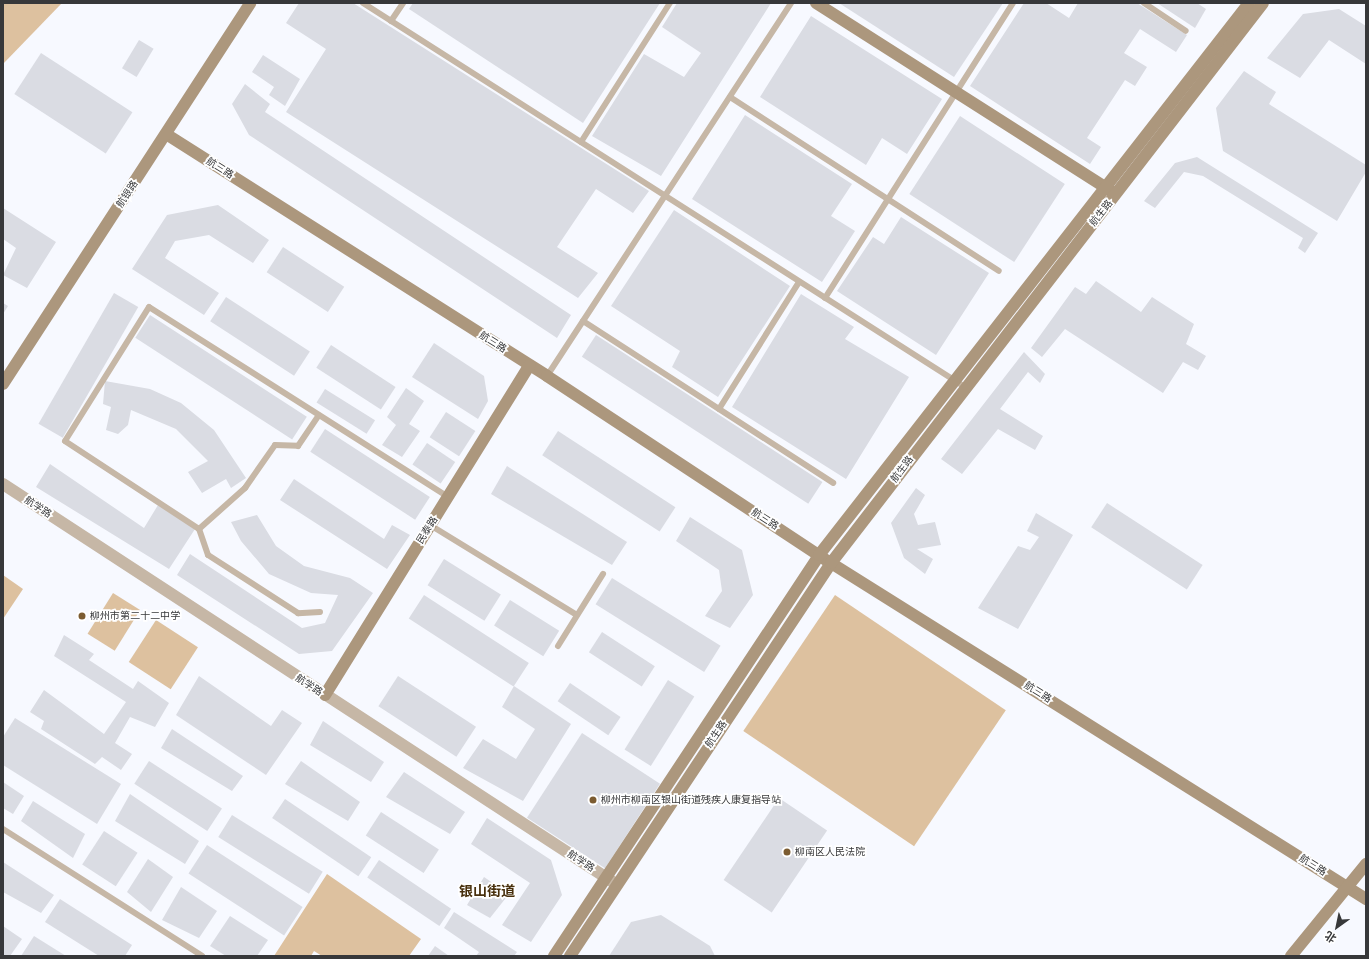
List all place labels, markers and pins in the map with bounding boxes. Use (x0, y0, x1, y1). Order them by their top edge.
place label: 柳州市第二十二中学 (90, 610, 180, 622)
marker: 柳州市第二十二中学 (77, 611, 87, 621)
place label: 柳州市柳南区银山街道残疾人康复指导站 (601, 794, 781, 806)
marker: 柳州市柳南区银山街道残疾人康复指导站 (588, 795, 598, 805)
place label: 柳南区人民法院 (795, 846, 865, 858)
marker: 柳南区人民法院 (782, 847, 792, 857)

